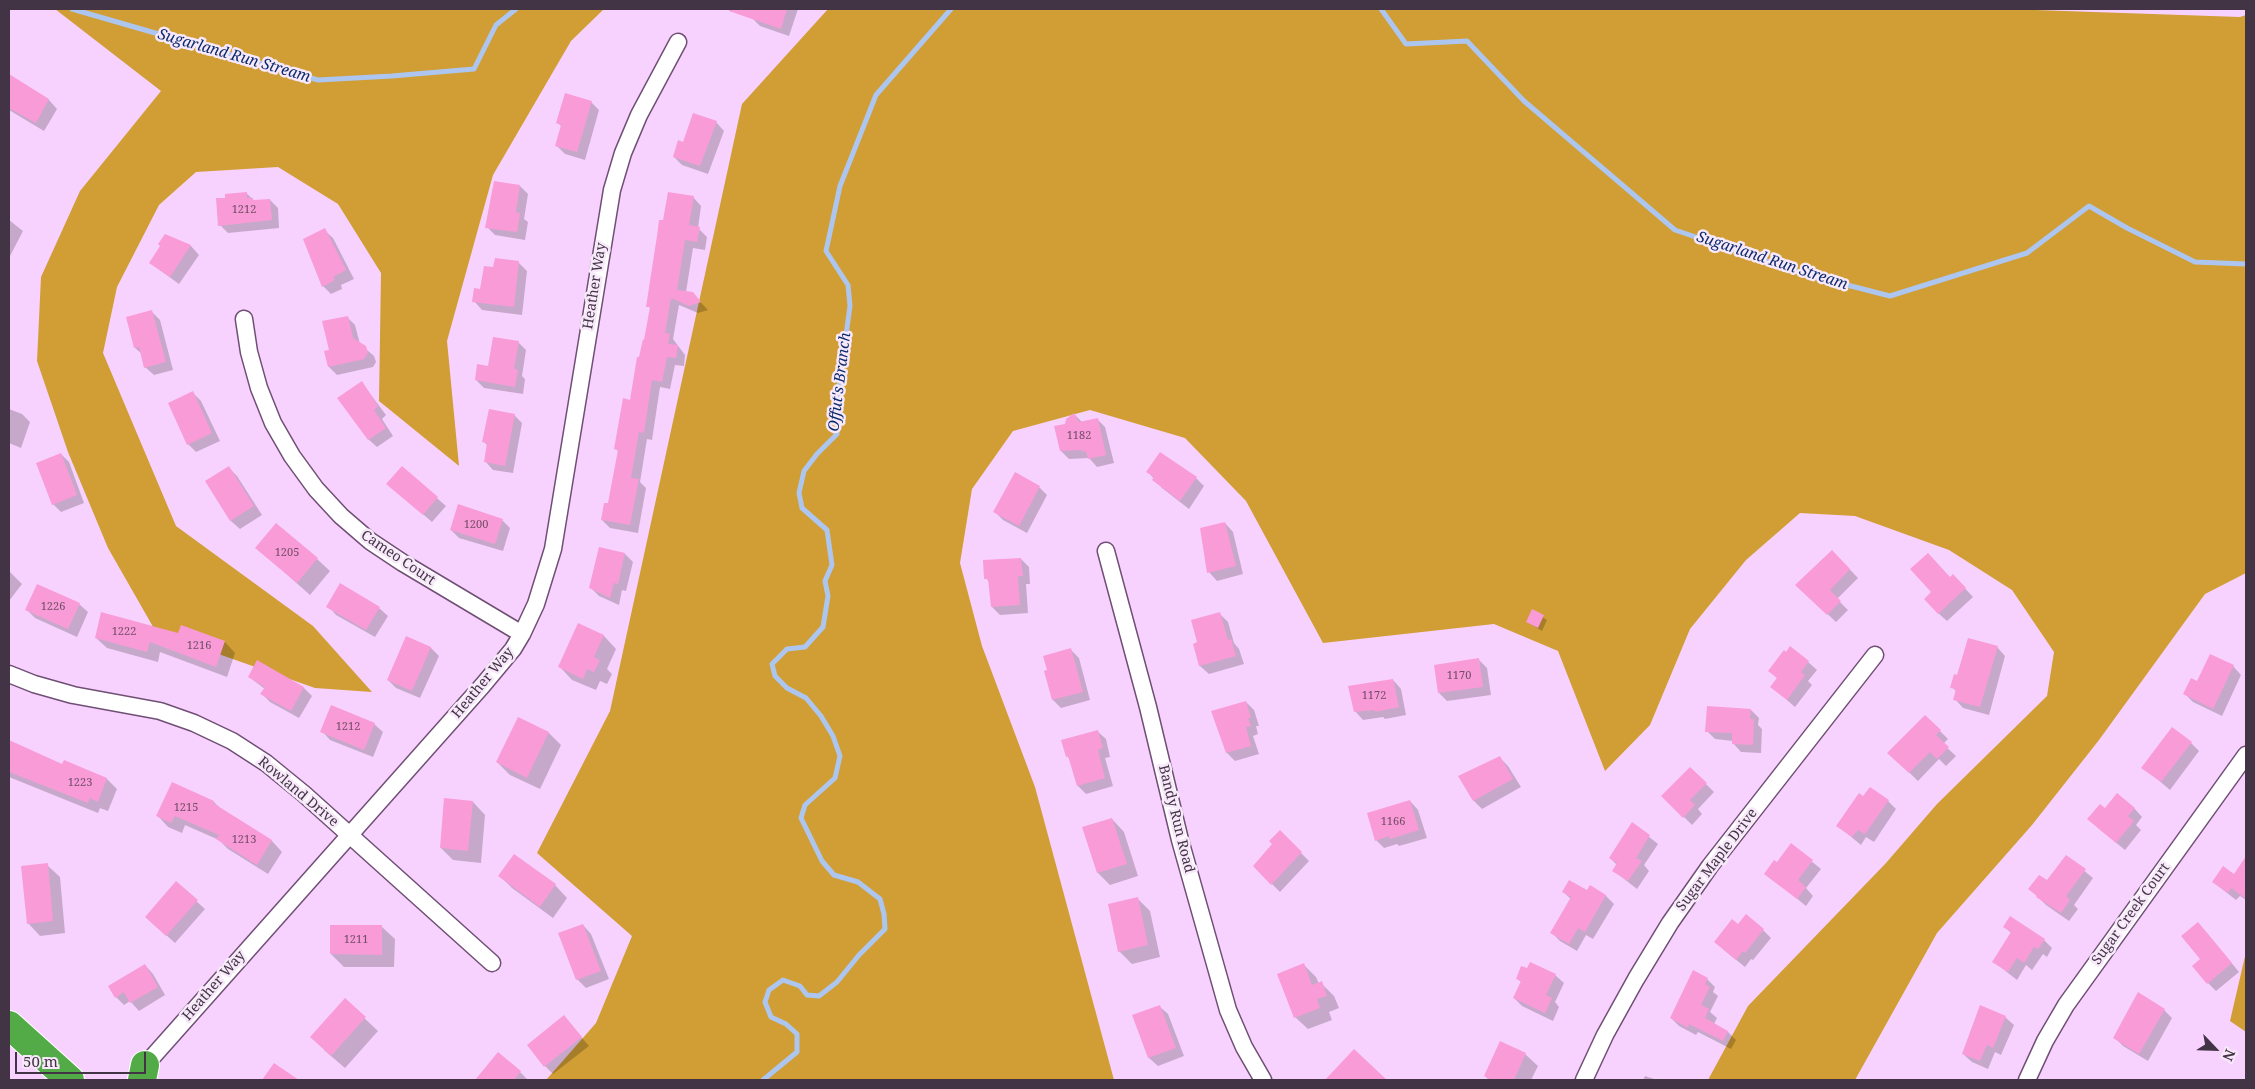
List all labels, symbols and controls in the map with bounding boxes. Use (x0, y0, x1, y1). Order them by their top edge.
water label: Sugarland Run Stream (156, 26, 312, 86)
house number: 1212 (232, 203, 256, 217)
water label: Sugarland Run Stream (1694, 228, 1850, 294)
street label: Heather Way (580, 242, 610, 330)
water label: Offut's Branch (825, 332, 855, 432)
house number: 1182 (1067, 429, 1091, 443)
house number: 1200 (464, 518, 488, 532)
street label: Cameo Court (358, 527, 438, 589)
house number: 1205 (275, 546, 299, 560)
house number: 1226 (41, 600, 65, 614)
house number: 1222 (112, 625, 136, 639)
house number: 1216 (187, 639, 211, 653)
street label: Heather Way (449, 644, 517, 722)
house number: 1170 (1447, 669, 1471, 683)
house number: 1172 (1362, 689, 1386, 703)
house number: 1212 (336, 720, 360, 734)
street label: Rowland Drive (254, 754, 342, 830)
street label: Bandy Run Road (1154, 763, 1198, 875)
house number: 1223 (68, 776, 92, 790)
house number: 1215 (174, 801, 198, 815)
street label: Sugar Maple Drive (1673, 805, 1761, 915)
house number: 1166 (1381, 815, 1405, 829)
house number: 1213 (232, 833, 256, 847)
street label: Sugar Creek Court (2089, 860, 2173, 968)
house number: 1211 (344, 933, 368, 947)
street label: Heather Way (179, 948, 249, 1024)
north arrow (2190, 1024, 2240, 1074)
scale bar (18, 1042, 149, 1074)
text: N (2218, 1046, 2240, 1064)
text: 50 m (23, 1051, 58, 1071)

